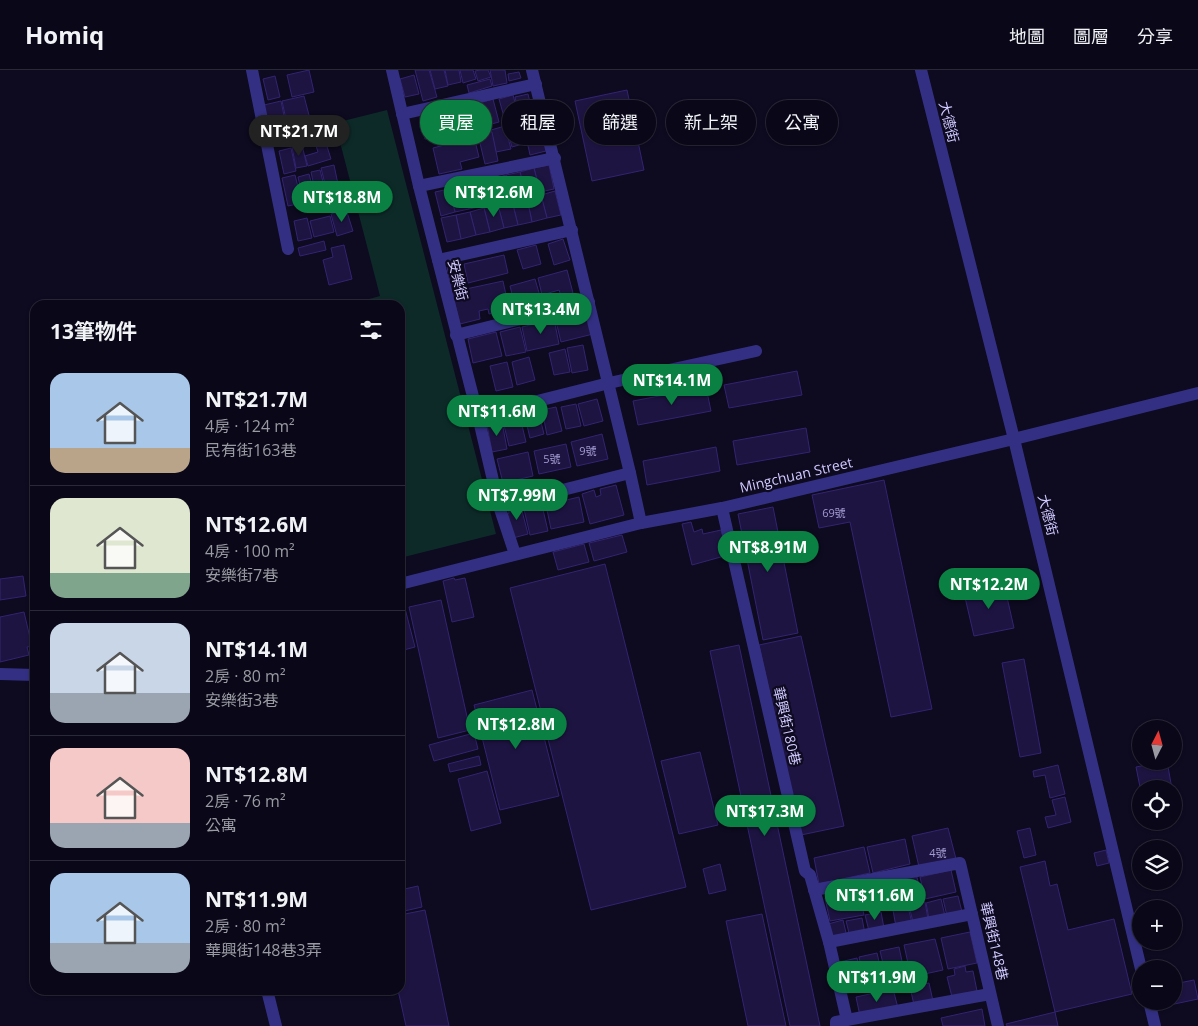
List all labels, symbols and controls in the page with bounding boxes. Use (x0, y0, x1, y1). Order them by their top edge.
text: Homiq (25, 18, 104, 51)
text: 地圖 (1009, 24, 1045, 48)
text: 圖層 (1073, 24, 1109, 48)
text: 分享 (1137, 24, 1173, 48)
street label: 大德街 (935, 99, 964, 145)
chip: 買屋 (420, 100, 492, 145)
chip: 租屋 (502, 100, 574, 145)
chip: 篩選 (584, 100, 656, 145)
chip: 新上架 (666, 100, 756, 145)
chip: 公寓 (766, 100, 838, 145)
pin: NT$21.7M (247, 114, 351, 157)
text: NT$21.7M (260, 120, 338, 142)
pin: NT$12.6M (442, 176, 546, 218)
pin: NT$18.8M (290, 180, 394, 223)
text: NT$12.6M (455, 181, 533, 203)
text: NT$18.8M (303, 186, 381, 208)
street label: 安樂街 (444, 257, 473, 303)
pin: NT$13.4M (489, 292, 593, 335)
text: NT$13.4M (502, 298, 580, 320)
icon: filters (357, 316, 385, 344)
text: 13筆物件 (50, 317, 137, 345)
pin: NT$14.1M (620, 364, 724, 406)
text: NT$14.1M (633, 369, 711, 391)
text: NT$21.7M (205, 385, 308, 413)
icon: home (90, 393, 150, 453)
pin: NT$11.6M (445, 394, 549, 437)
text: NT$11.6M (458, 400, 536, 422)
text: 4房 · 124 m² (205, 415, 295, 437)
text: 民有街163巷 (205, 439, 296, 461)
house number: 9號 (579, 443, 597, 458)
house number: 5號 (543, 451, 561, 466)
street label: Mingchuan Street (738, 452, 854, 497)
pin: NT$7.99M (465, 478, 569, 521)
text: NT$7.99M (478, 484, 556, 506)
street label: 大德街 (1034, 492, 1063, 538)
house number: 69號 (822, 505, 846, 520)
text: NT$12.6M (205, 510, 308, 538)
icon: home (90, 518, 150, 578)
pin: NT$8.91M (716, 530, 820, 573)
text: NT$8.91M (729, 536, 807, 558)
text: 4房 · 100 m² (205, 540, 295, 562)
text: 安樂街7巷 (205, 564, 278, 586)
pin: NT$12.2M (937, 568, 1041, 610)
text: NT$12.2M (950, 573, 1028, 595)
text: NT$14.1M (205, 635, 308, 663)
icon: home (90, 643, 150, 703)
text: 2房 · 80 m² (205, 665, 286, 687)
street label: 華興街180巷 (769, 685, 806, 767)
text: 安樂街3巷 (205, 689, 278, 711)
pin: NT$12.8M (464, 708, 568, 750)
text: NT$12.8M (477, 713, 555, 735)
north arrow (1132, 720, 1182, 770)
map controls (1132, 720, 1182, 1010)
text: NT$12.8M (205, 760, 308, 788)
icon: home (90, 768, 150, 828)
button: locate (1132, 780, 1182, 830)
text: 2房 · 76 m² (205, 790, 286, 812)
pin: NT$17.3M (713, 794, 817, 837)
text: NT$17.3M (726, 800, 804, 822)
text: 公寓 (205, 814, 237, 836)
button: layers (1132, 840, 1182, 890)
house number: 4號 (929, 845, 947, 860)
pin: NT$11.6M (823, 878, 927, 921)
text: NT$11.6M (836, 884, 914, 906)
text: NT$11.9M (205, 885, 308, 913)
icon: home (90, 893, 150, 953)
street label: 華興街148巷 (976, 900, 1013, 982)
button: + (1132, 900, 1182, 950)
text: 2房 · 80 m² (205, 915, 286, 937)
text: 華興街148巷3弄 (205, 939, 322, 961)
pin: NT$11.9M (825, 960, 929, 1003)
button: − (1132, 960, 1182, 1010)
text: NT$11.9M (838, 966, 916, 988)

